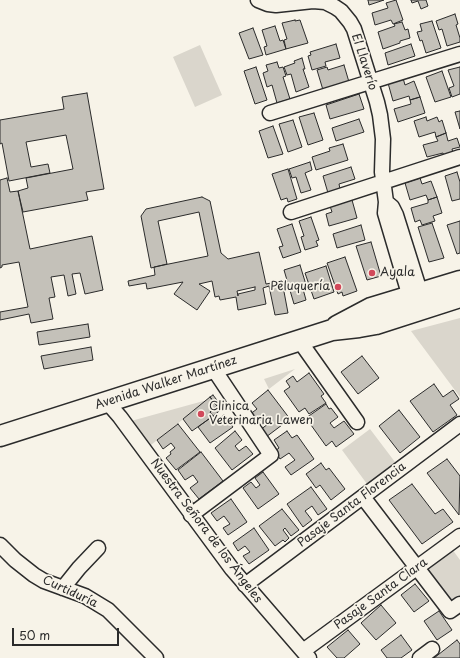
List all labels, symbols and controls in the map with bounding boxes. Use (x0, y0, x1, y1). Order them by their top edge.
street label: El Llaverío (348, 32, 380, 92)
place label: Ayala (380, 266, 415, 280)
marker: Ayala (367, 268, 377, 278)
place label: Peluquería (270, 280, 330, 294)
marker: Peluquería (333, 282, 343, 292)
street label: Avenida Walker Martínez (93, 353, 239, 413)
place label: Clinica Veterinaria Lawen (209, 400, 313, 428)
marker: Clinica Veterinaria Lawen (196, 409, 206, 419)
street label: Nuestra Señora de los Ángeles (147, 456, 265, 606)
street label: Pasaje Santa Florencia (295, 460, 409, 550)
street label: Pasaje Santa Clara (332, 555, 430, 633)
street label: Curtiduría (40, 573, 100, 611)
scale bar (14, 620, 121, 646)
text: 50 m (19, 626, 50, 644)

